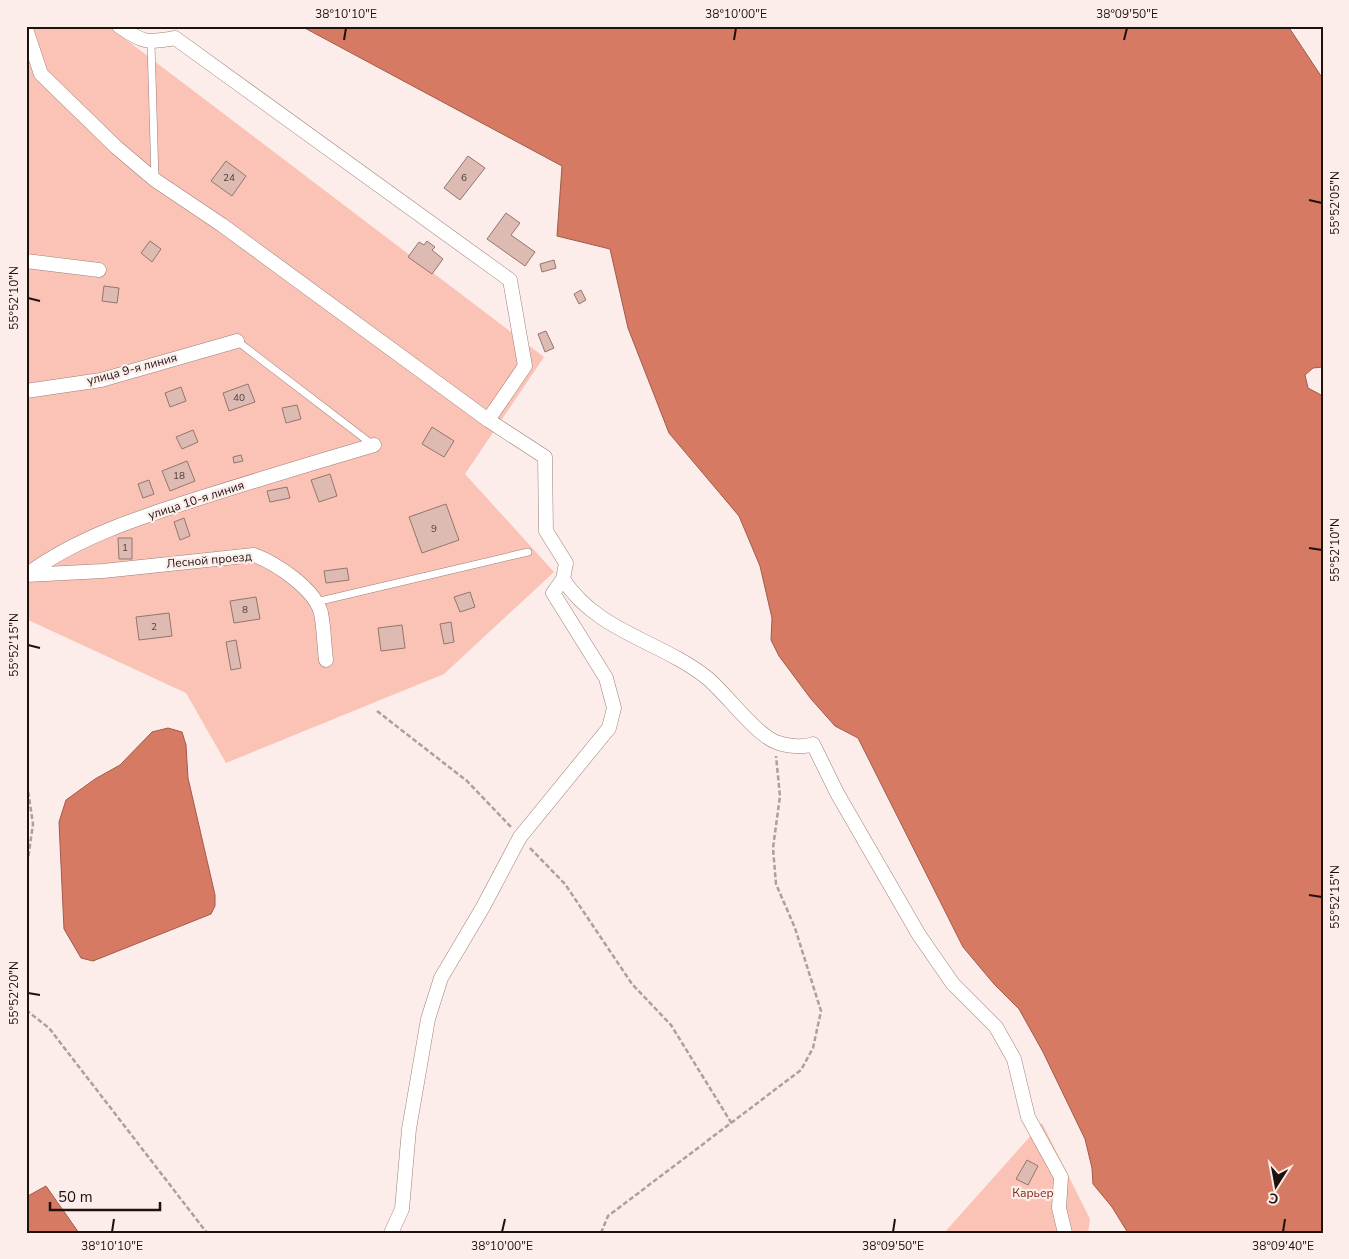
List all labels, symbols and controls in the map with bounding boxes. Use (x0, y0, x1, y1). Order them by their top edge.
text: 38°10'10"E (315, 6, 377, 22)
text: 38°10'00"E (705, 6, 767, 22)
text: 38°09'50"E (1096, 6, 1158, 22)
house number: 24 (223, 171, 235, 185)
house number: 6 (461, 171, 467, 185)
text: 55°52'05"N (1327, 171, 1343, 235)
text: 55°52'10"N (6, 266, 22, 330)
street label: улица 9-я линия (85, 349, 179, 389)
house number: 40 (233, 391, 245, 405)
house number: 18 (173, 469, 185, 483)
street label: улица 10-я линия (146, 477, 246, 523)
text: 55°52'10"N (1327, 518, 1343, 582)
house number: 9 (431, 522, 437, 536)
house number: 1 (122, 541, 128, 555)
street label: Лесной проезд (166, 548, 252, 572)
house number: 8 (242, 603, 248, 617)
text: 55°52'15"N (6, 613, 22, 677)
house number: 2 (151, 620, 157, 634)
text: 55°52'15"N (1327, 865, 1343, 929)
text: 55°52'20"N (6, 961, 22, 1025)
north arrow (1252, 1162, 1302, 1212)
scale bar (50, 1179, 160, 1211)
park label: Карьер (1012, 1185, 1054, 1201)
text: 50 m (58, 1187, 93, 1207)
text: С (1267, 1188, 1280, 1209)
text: 38°10'10"E (81, 1238, 143, 1254)
text: 38°10'00"E (471, 1238, 533, 1254)
text: 38°09'50"E (862, 1238, 924, 1254)
text: 38°09'40"E (1252, 1238, 1314, 1254)

